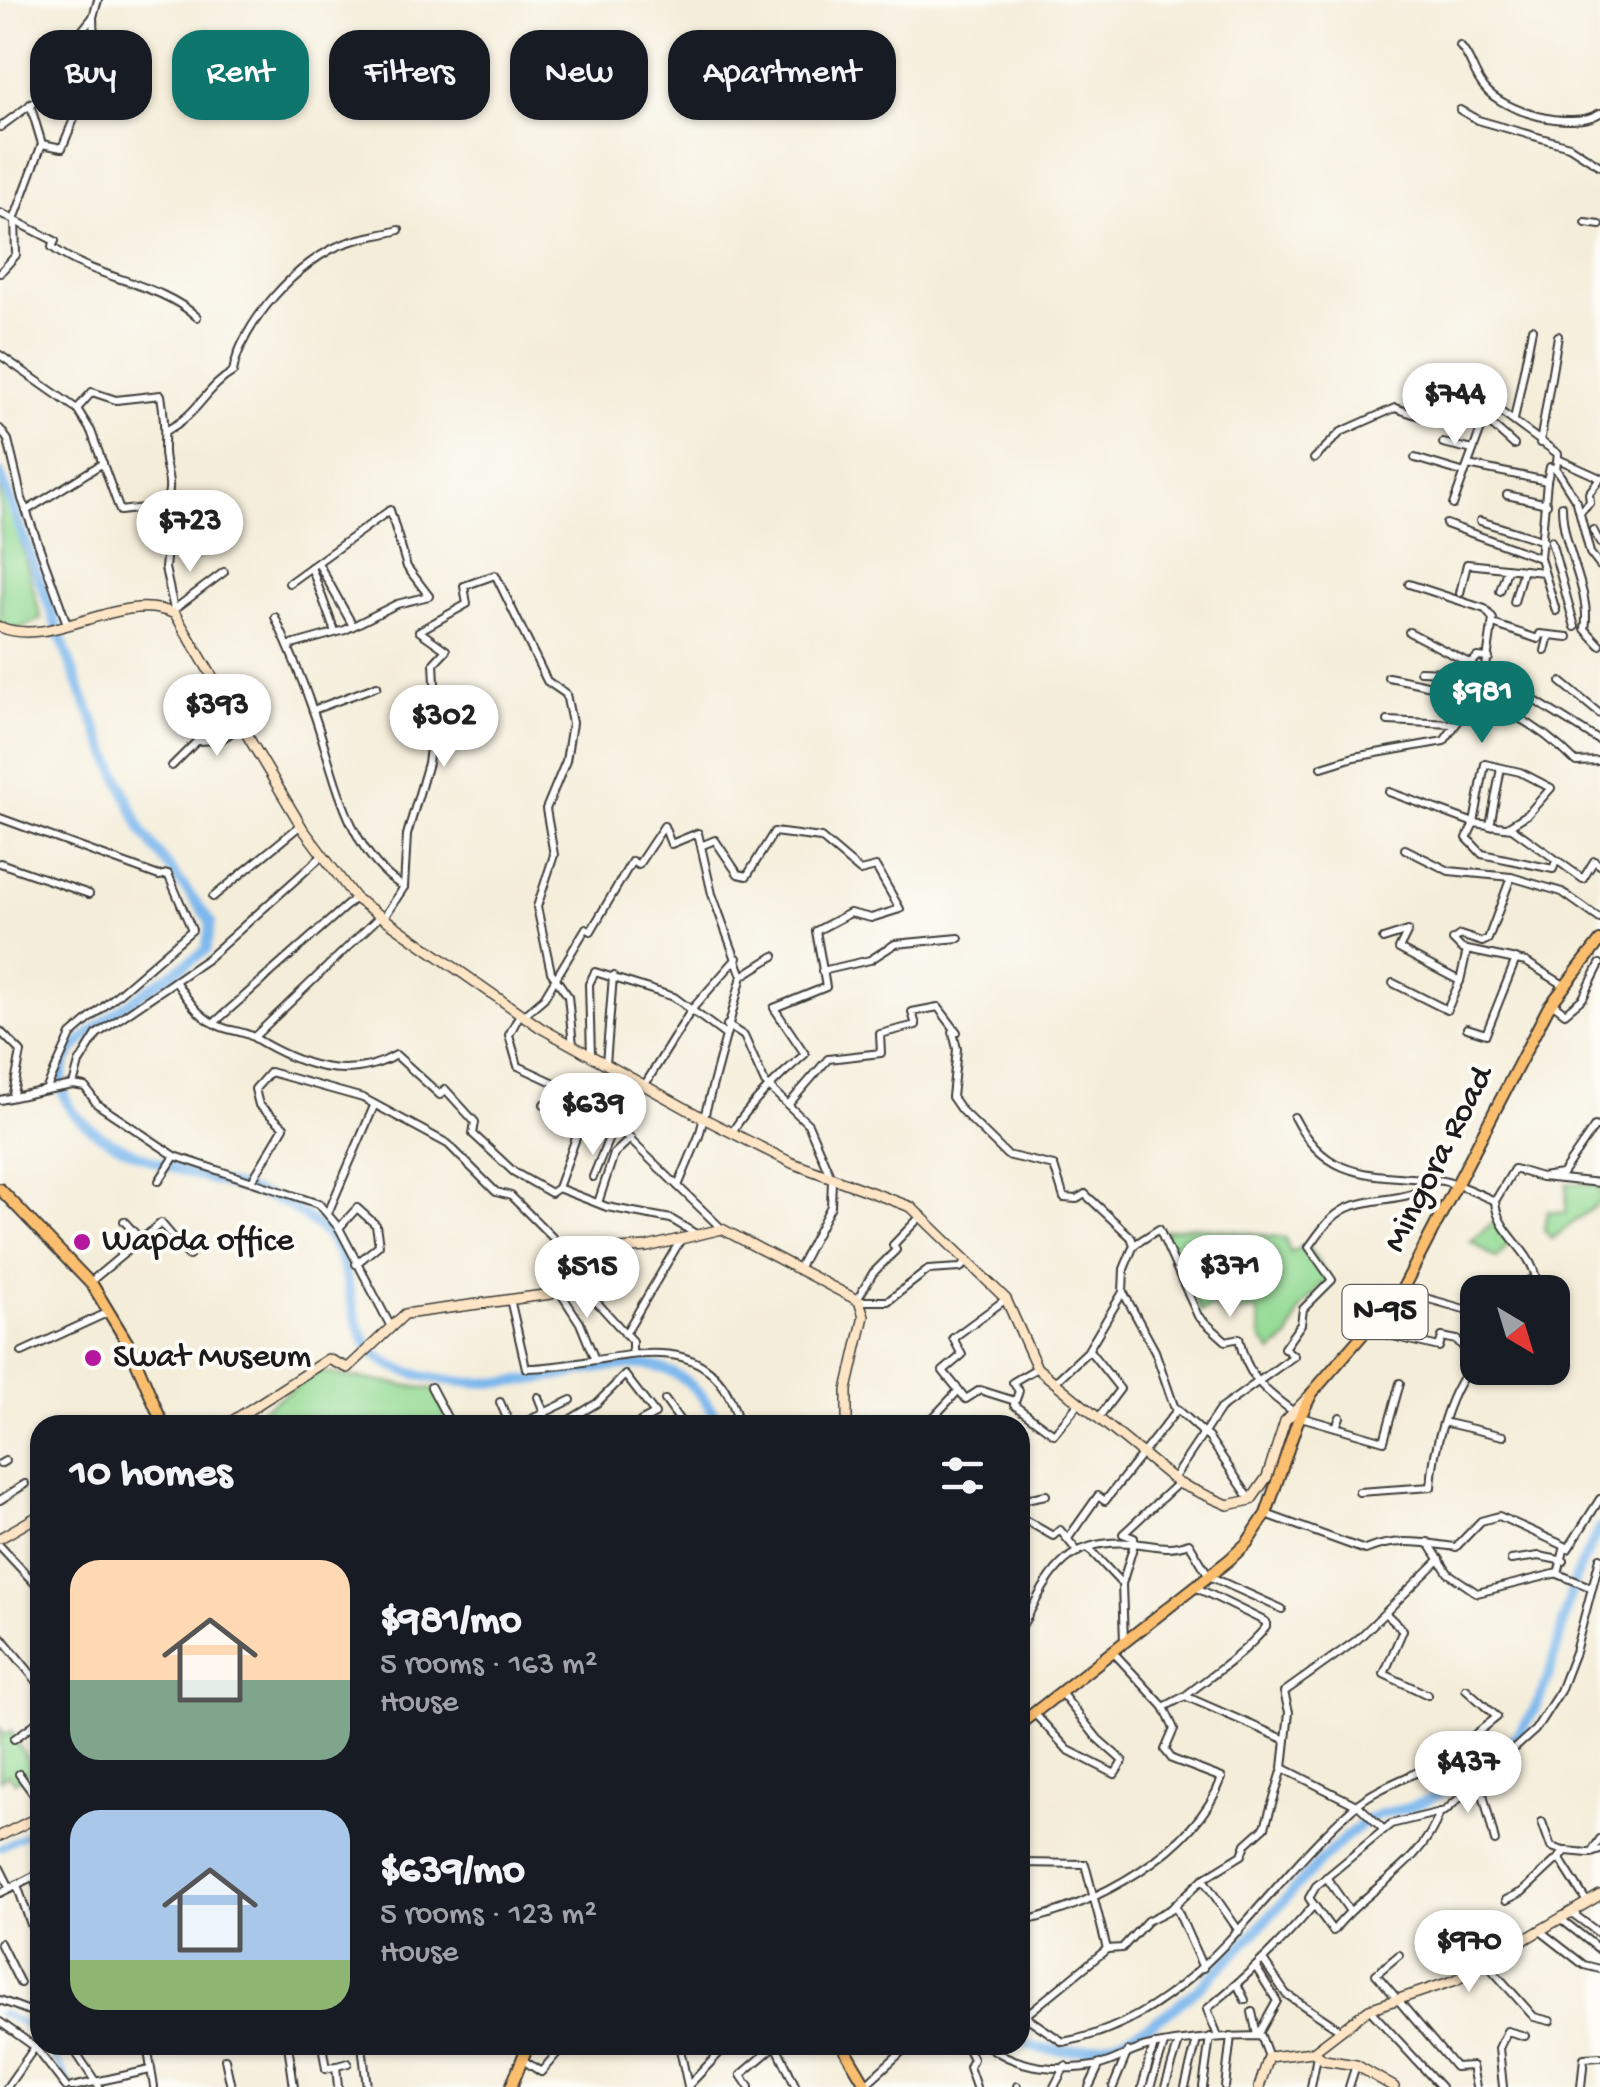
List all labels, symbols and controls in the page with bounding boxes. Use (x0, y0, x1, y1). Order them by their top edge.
chip: Buy (30, 30, 152, 120)
chip: Rent (172, 30, 309, 120)
chip: Filters (329, 30, 490, 120)
chip: New (510, 30, 648, 120)
chip: Apartment (668, 30, 896, 120)
pin: $744 (1396, 363, 1514, 448)
text: $744 (1424, 376, 1486, 414)
pin: $723 (131, 490, 249, 575)
text: $723 (158, 503, 222, 541)
pin: $981 (1423, 661, 1541, 746)
pin: $393 (158, 674, 276, 759)
text: $981 (1452, 674, 1512, 712)
pin: $302 (385, 685, 503, 770)
text: $393 (185, 687, 249, 725)
text: $302 (412, 698, 476, 736)
street label: Mingora Road (1376, 1058, 1506, 1260)
pin: $639 (534, 1073, 652, 1158)
text: $639 (561, 1086, 625, 1124)
place label: Wapda office (102, 1222, 295, 1263)
marker: Wapda office (71, 1231, 93, 1253)
pin: $371 (1171, 1235, 1289, 1320)
pin: $515 (528, 1236, 646, 1321)
text: $371 (1200, 1248, 1260, 1286)
text: $515 (557, 1249, 617, 1287)
north arrow (1460, 1275, 1570, 1385)
map controls (1460, 1275, 1570, 1385)
road number: N-95 (1342, 1285, 1428, 1339)
place label: Swat Museum (113, 1338, 311, 1379)
marker: Swat Museum (82, 1347, 104, 1369)
icon: filters (935, 1448, 990, 1503)
text: 10 homes (70, 1451, 232, 1500)
text: $981/mo (380, 1598, 522, 1647)
icon: home (150, 1600, 270, 1720)
text: 5 rooms · 163 m² (380, 1647, 597, 1685)
text: House (380, 1685, 458, 1723)
pin: $437 (1409, 1731, 1527, 1816)
text: $437 (1437, 1744, 1499, 1782)
text: $639/mo (380, 1848, 525, 1897)
icon: home (150, 1850, 270, 1970)
text: 5 rooms · 123 m² (380, 1897, 597, 1935)
pin: $970 (1410, 1910, 1528, 1995)
text: $970 (1436, 1923, 1502, 1961)
text: House (380, 1935, 458, 1973)

